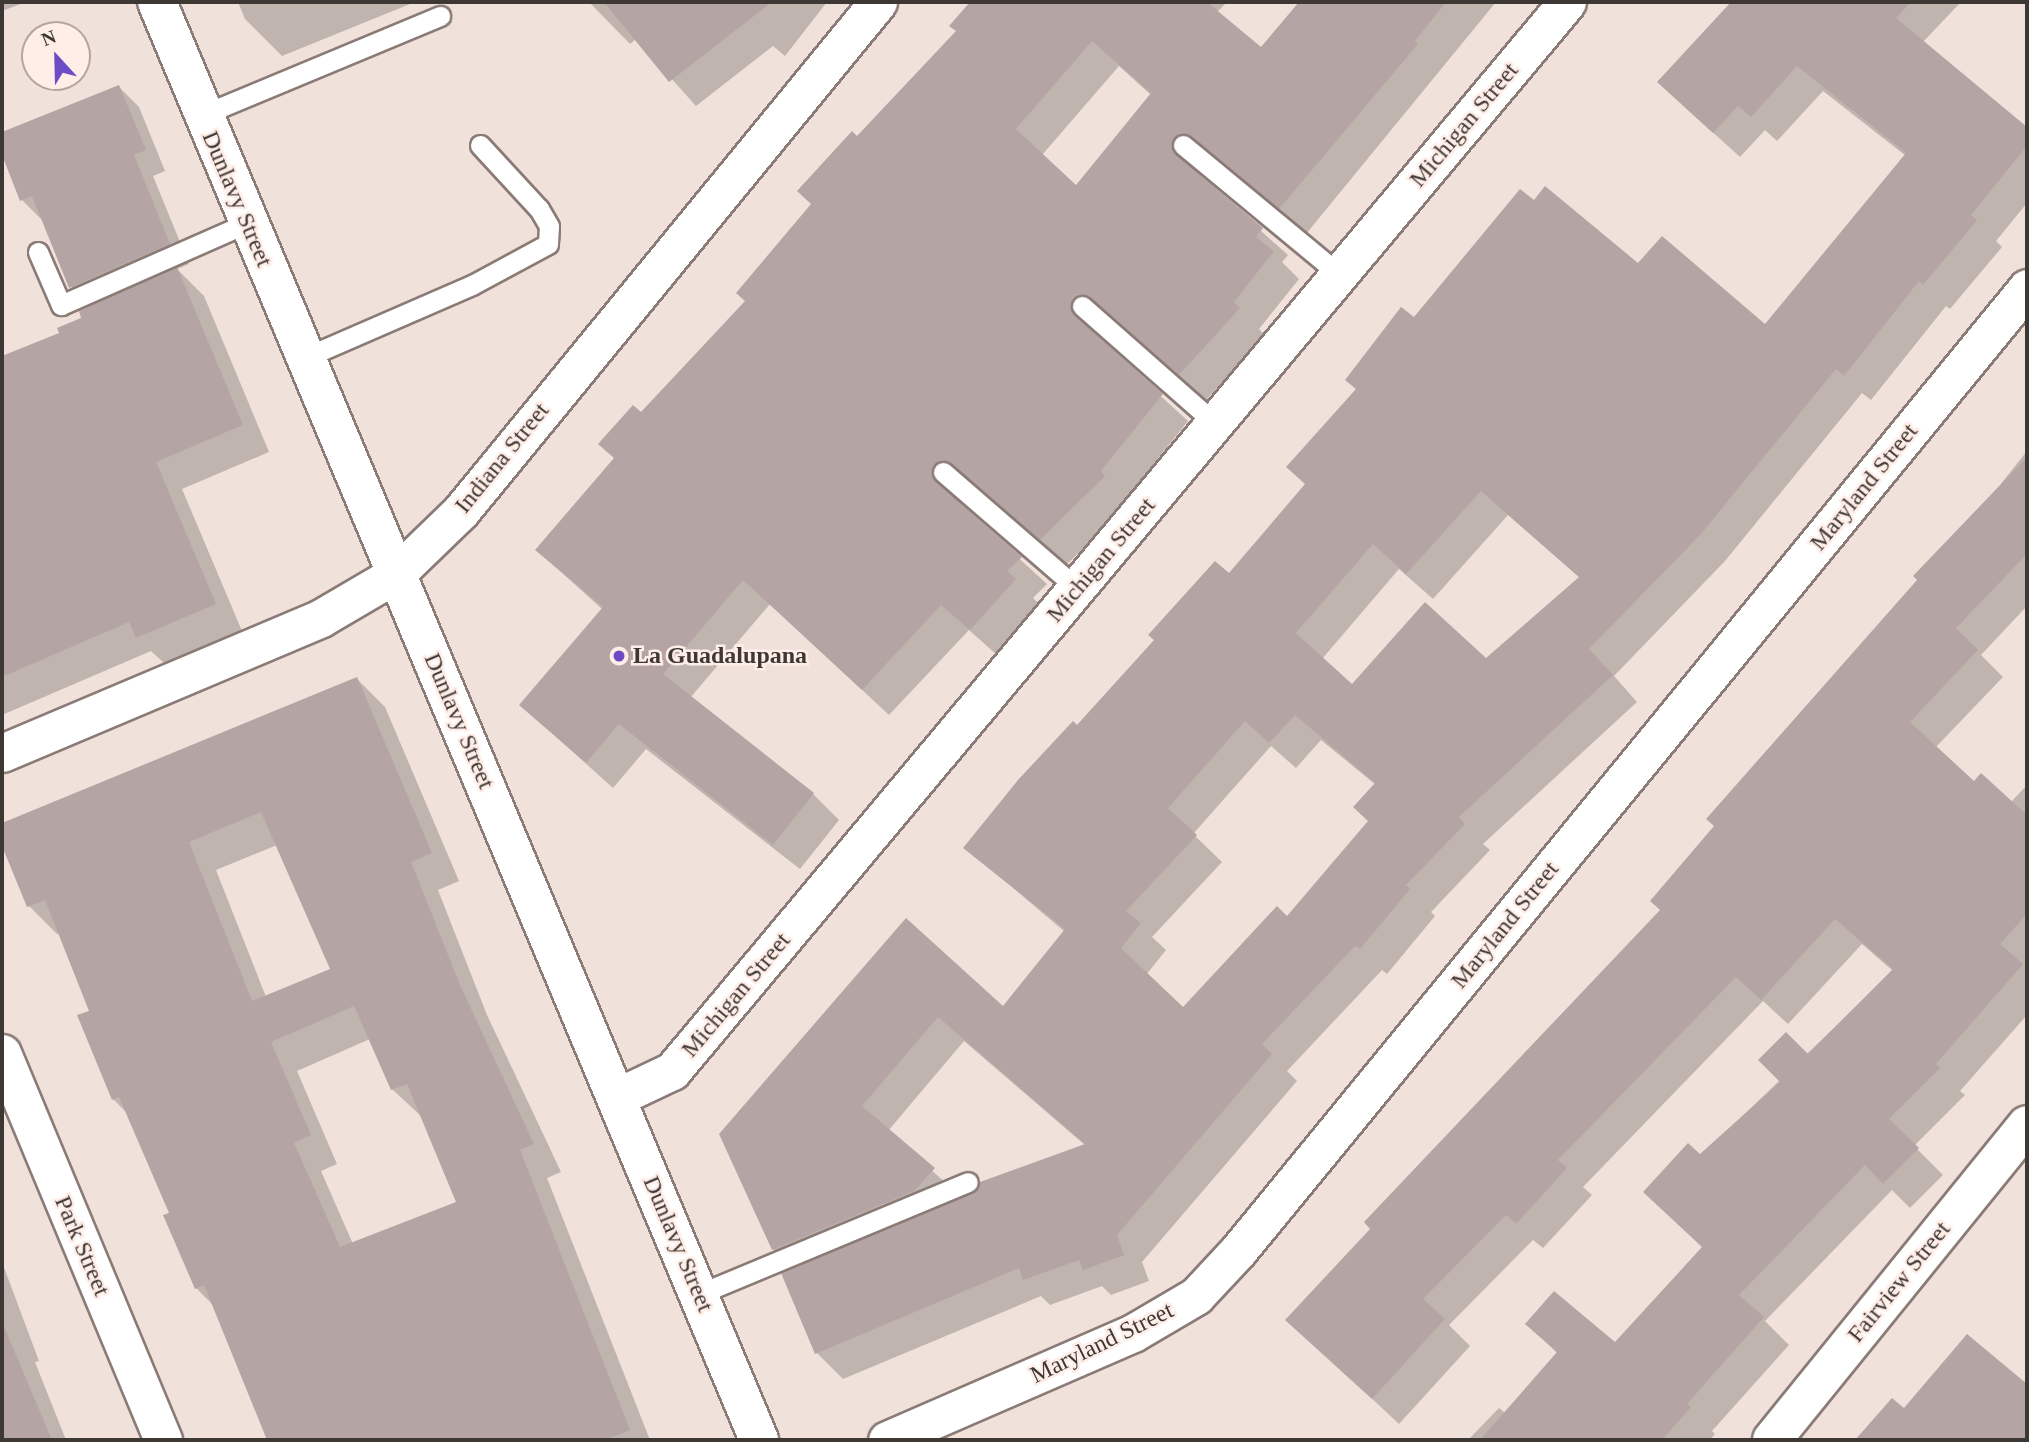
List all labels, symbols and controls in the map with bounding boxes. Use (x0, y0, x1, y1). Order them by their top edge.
north arrow (21, 21, 91, 91)
text: N (38, 26, 59, 50)
street label: Michigan Street (1403, 57, 1525, 193)
street label: Dunlavy Street (195, 127, 279, 271)
street label: Indiana Street (449, 397, 555, 519)
street label: Maryland Street (1804, 418, 1924, 556)
street label: Michigan Street (1040, 492, 1162, 628)
place label: La Guadalupana (633, 642, 807, 670)
marker: La Guadalupana (611, 648, 627, 664)
street label: Dunlavy Street (417, 649, 501, 793)
street label: Maryland Street (1445, 856, 1565, 994)
street label: Michigan Street (675, 927, 797, 1063)
street label: Dunlavy Street (636, 1172, 720, 1316)
street label: Park Street (48, 1192, 116, 1300)
street label: Fairview Street (1841, 1216, 1957, 1348)
street label: Maryland Street (1026, 1296, 1178, 1390)

